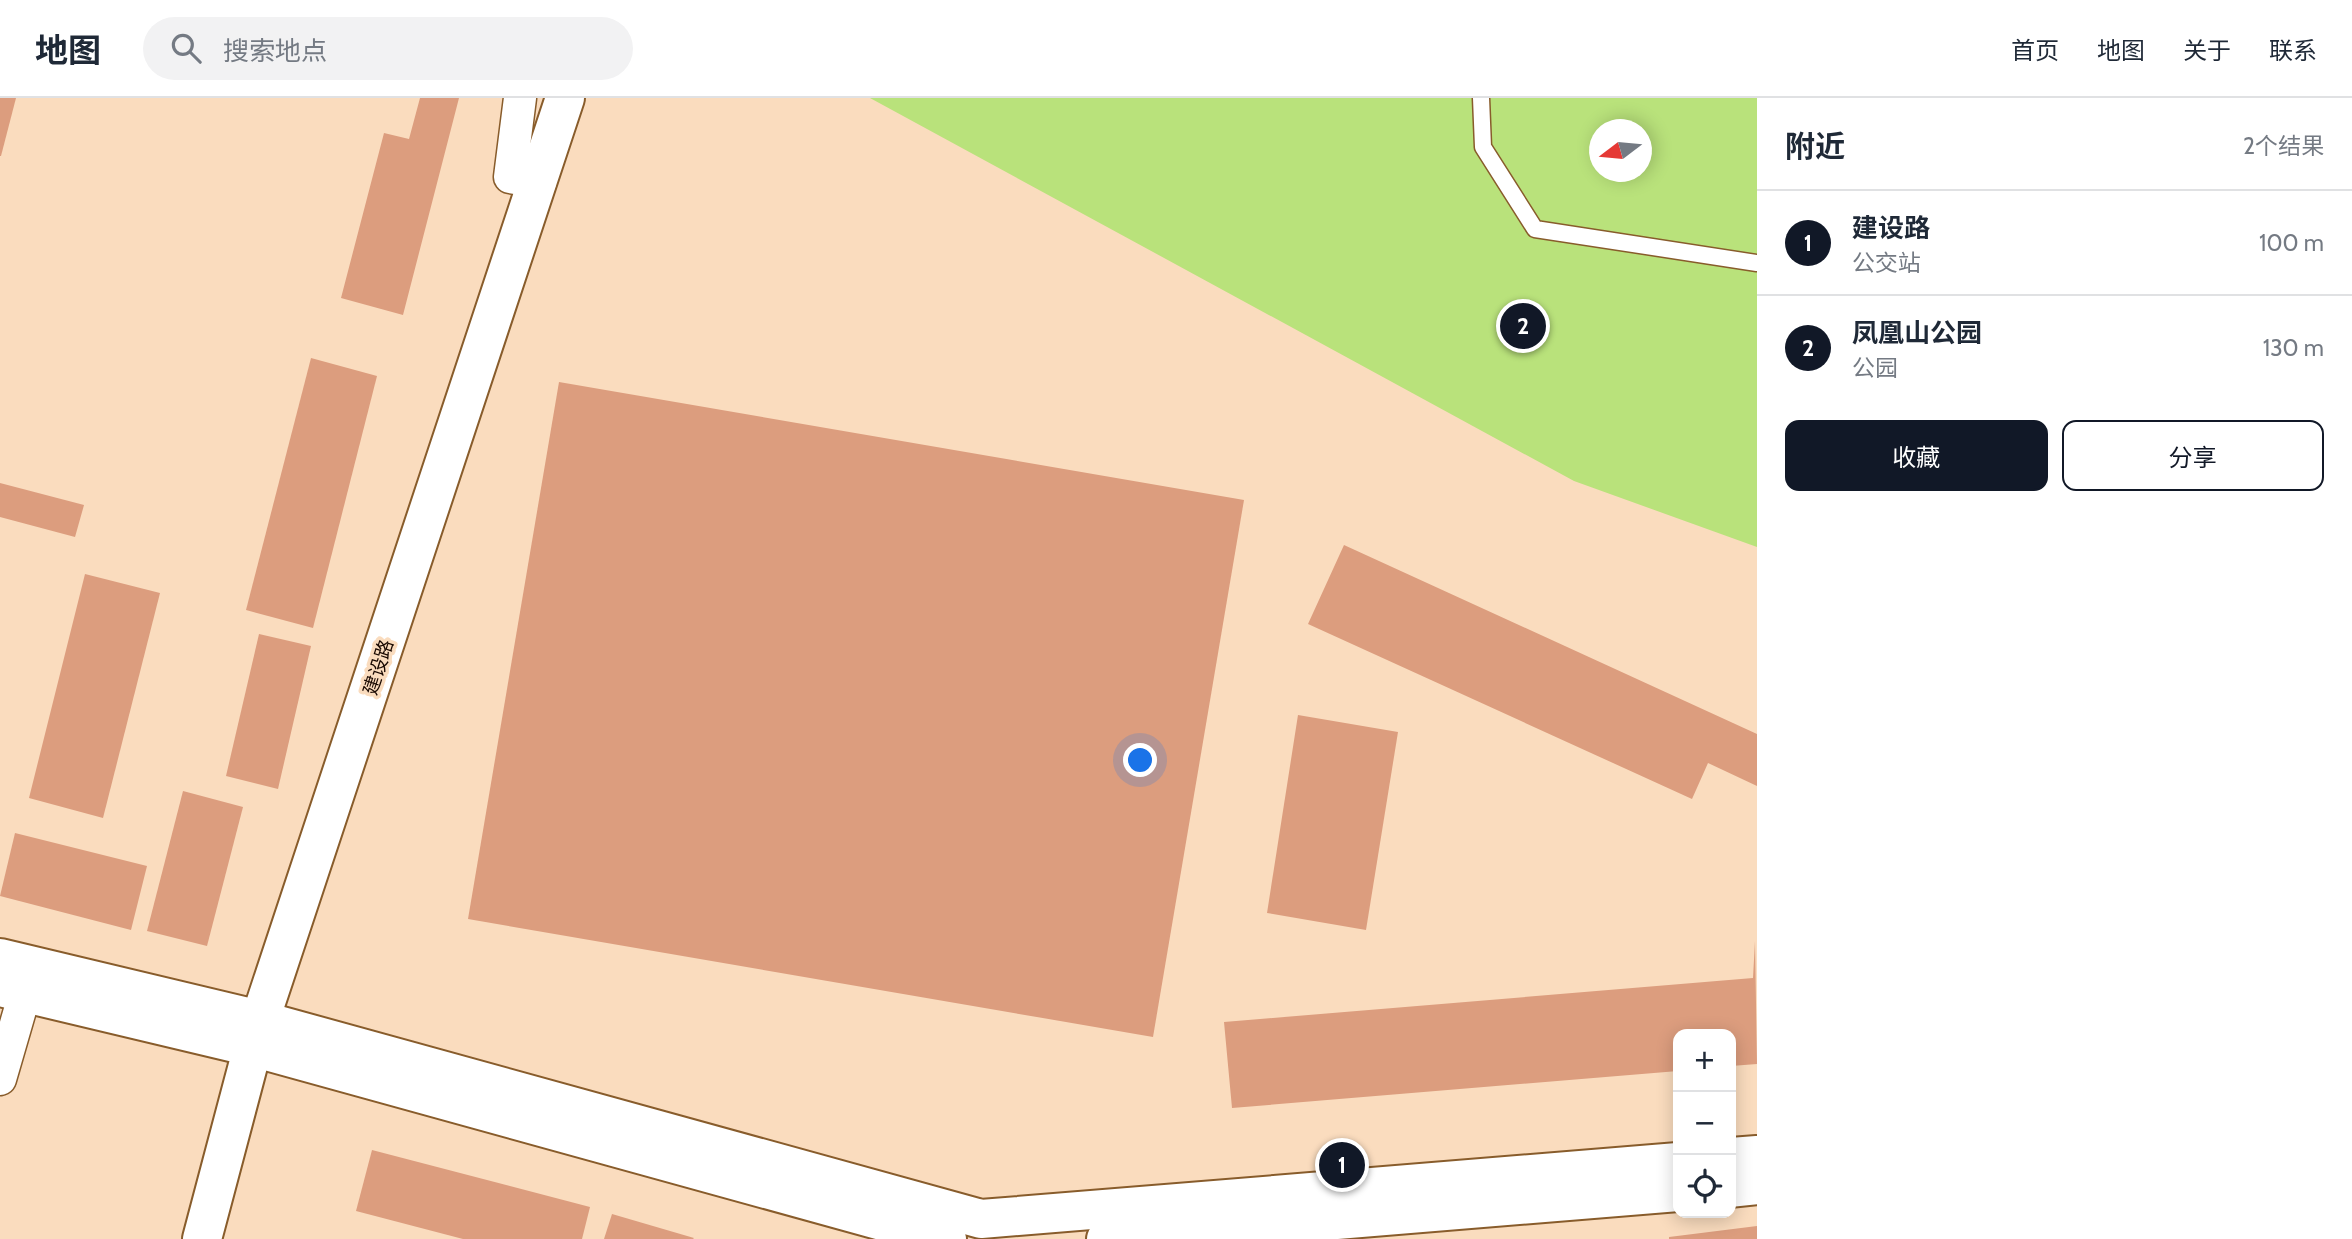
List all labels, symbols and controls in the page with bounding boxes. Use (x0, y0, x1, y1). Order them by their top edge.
search box (143, 17, 633, 80)
icon: search (167, 29, 205, 67)
text: 地图 (35, 30, 101, 70)
text: 搜索地点 (223, 35, 327, 67)
text: 首页 (2011, 36, 2059, 65)
text: 地图 (2097, 36, 2145, 65)
text: 关于 (2183, 36, 2231, 65)
text: 联系 (2269, 36, 2317, 65)
north arrow (1589, 119, 1652, 182)
text: 附近 (1785, 128, 1845, 165)
text: 2个结果 (2243, 132, 2324, 160)
text: 建设路 (1852, 212, 1930, 244)
text: 1 (1804, 229, 1812, 257)
text: 100 m (2259, 229, 2324, 257)
text: 公交站 (1852, 249, 1921, 277)
pin: 2 (1500, 300, 1546, 352)
text: 凤凰山公园 (1852, 317, 1982, 349)
text: 2 (1802, 334, 1814, 362)
text: 130 m (2263, 334, 2324, 362)
text: 公园 (1852, 354, 1898, 382)
button: 收藏 (1785, 420, 2048, 491)
button: 分享 (2062, 420, 2324, 491)
street label: 建设路 (359, 636, 398, 698)
your location (1123, 743, 1157, 777)
map controls (1673, 1029, 1736, 1218)
button: + (1673, 1029, 1736, 1092)
button: − (1673, 1092, 1736, 1155)
pin: 1 (1319, 1139, 1365, 1191)
button: locate (1673, 1155, 1736, 1218)

